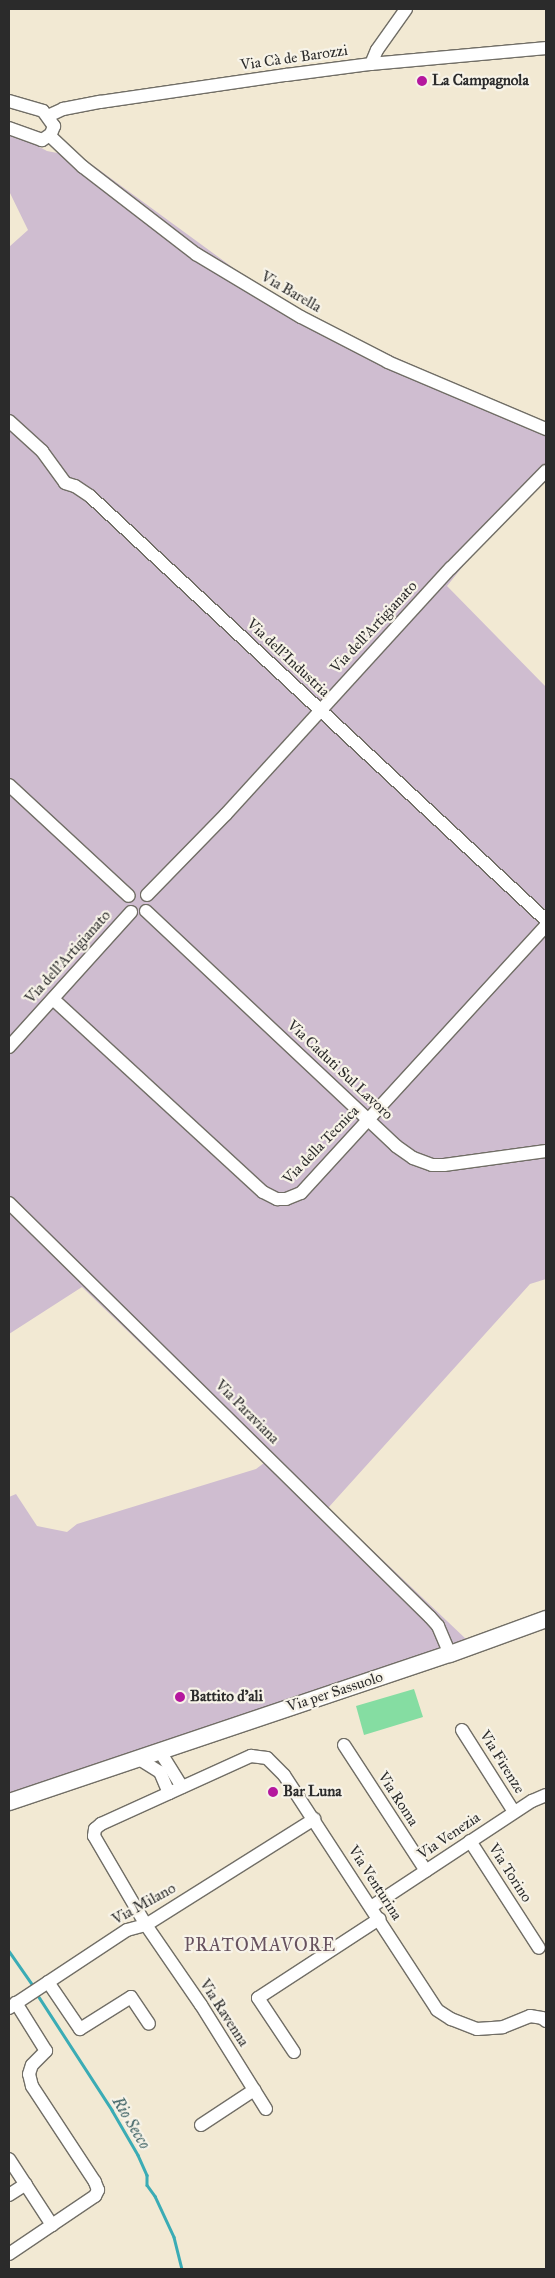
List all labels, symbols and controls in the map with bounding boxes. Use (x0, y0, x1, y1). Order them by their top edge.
street label: Via Cà de Barozzi (239, 42, 349, 74)
place label: La Campagnola (432, 72, 529, 90)
marker: La Campagnola (416, 75, 428, 87)
street label: Via Barella (258, 268, 324, 316)
street label: Via dell'Artigianato (327, 577, 421, 677)
street label: Via dell’Industria (243, 615, 333, 701)
street label: Via dell'Artigianato (21, 907, 115, 1007)
street label: Via Caduti Sul Lavoro (283, 1016, 397, 1124)
street label: Via della Tecnica (279, 1102, 363, 1188)
street label: Via Paraviana (211, 1376, 283, 1448)
street label: Via per Sassuolo (285, 1668, 385, 1716)
place label: Battito d'ali (190, 1688, 263, 1706)
marker: Battito d'ali (174, 1691, 186, 1703)
street label: Via Firenze (476, 1727, 528, 1797)
street label: Via Roma (374, 1768, 422, 1830)
place label: Bar Luna (283, 1783, 342, 1801)
marker: Bar Luna (267, 1786, 279, 1798)
street label: Via Venezia (414, 1809, 484, 1863)
street label: Via Torino (484, 1840, 536, 1906)
street label: Via Venturina (344, 1842, 406, 1924)
street label: Via Milano (109, 1879, 179, 1929)
district label: PRATOMAVORE (183, 1934, 337, 1956)
street label: Via Ravenna (196, 1976, 252, 2050)
water label: Rio Secco (108, 2093, 154, 2153)

